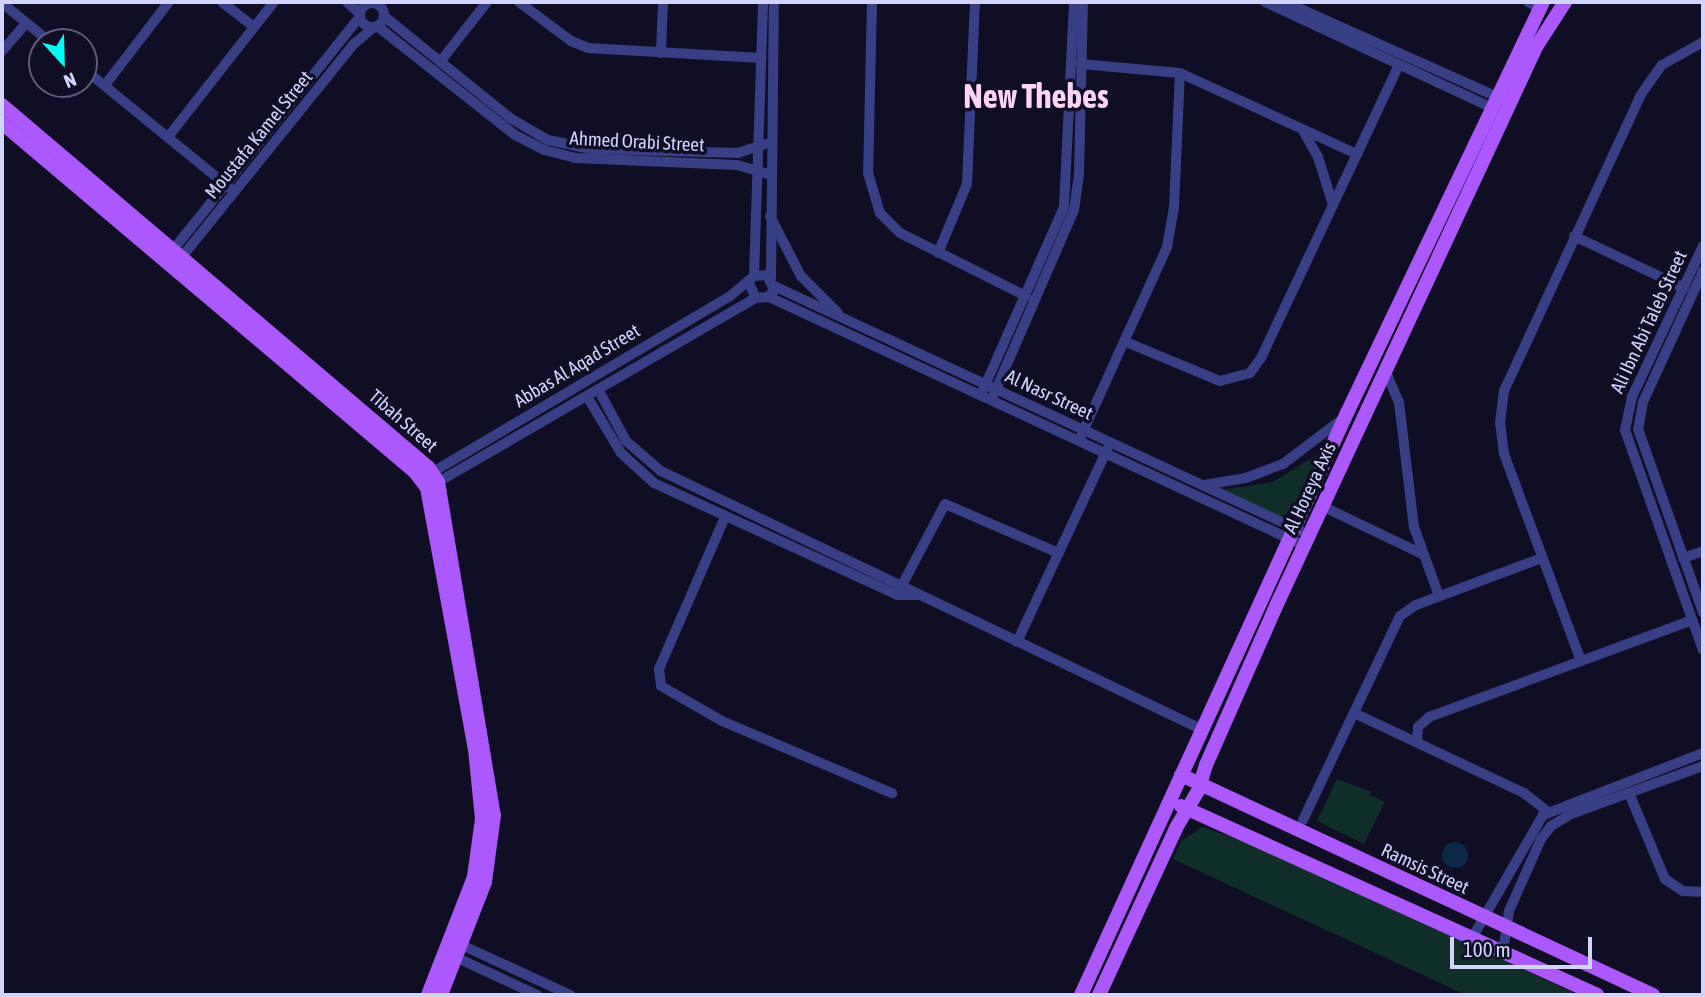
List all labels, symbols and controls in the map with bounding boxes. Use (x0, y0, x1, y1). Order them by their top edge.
north arrow (28, 28, 98, 98)
street label: Moustafa Kamel Street (200, 66, 318, 204)
text: N (61, 68, 79, 93)
district label: New Thebes (963, 77, 1109, 117)
street label: Ahmed Orabi Street (569, 127, 705, 157)
street label: Ali Ibn Abi Taleb Street (1606, 247, 1692, 397)
street label: Abbas Al Aqad Street (510, 319, 644, 413)
street label: Al Nasr Street (1002, 365, 1096, 425)
street label: Tibah Street (364, 385, 442, 457)
street label: Al Horeya Axis (1279, 439, 1341, 537)
street label: Ramsis Street (1378, 839, 1472, 899)
scale bar (1453, 923, 1595, 967)
text: 100 m (1463, 937, 1511, 961)

